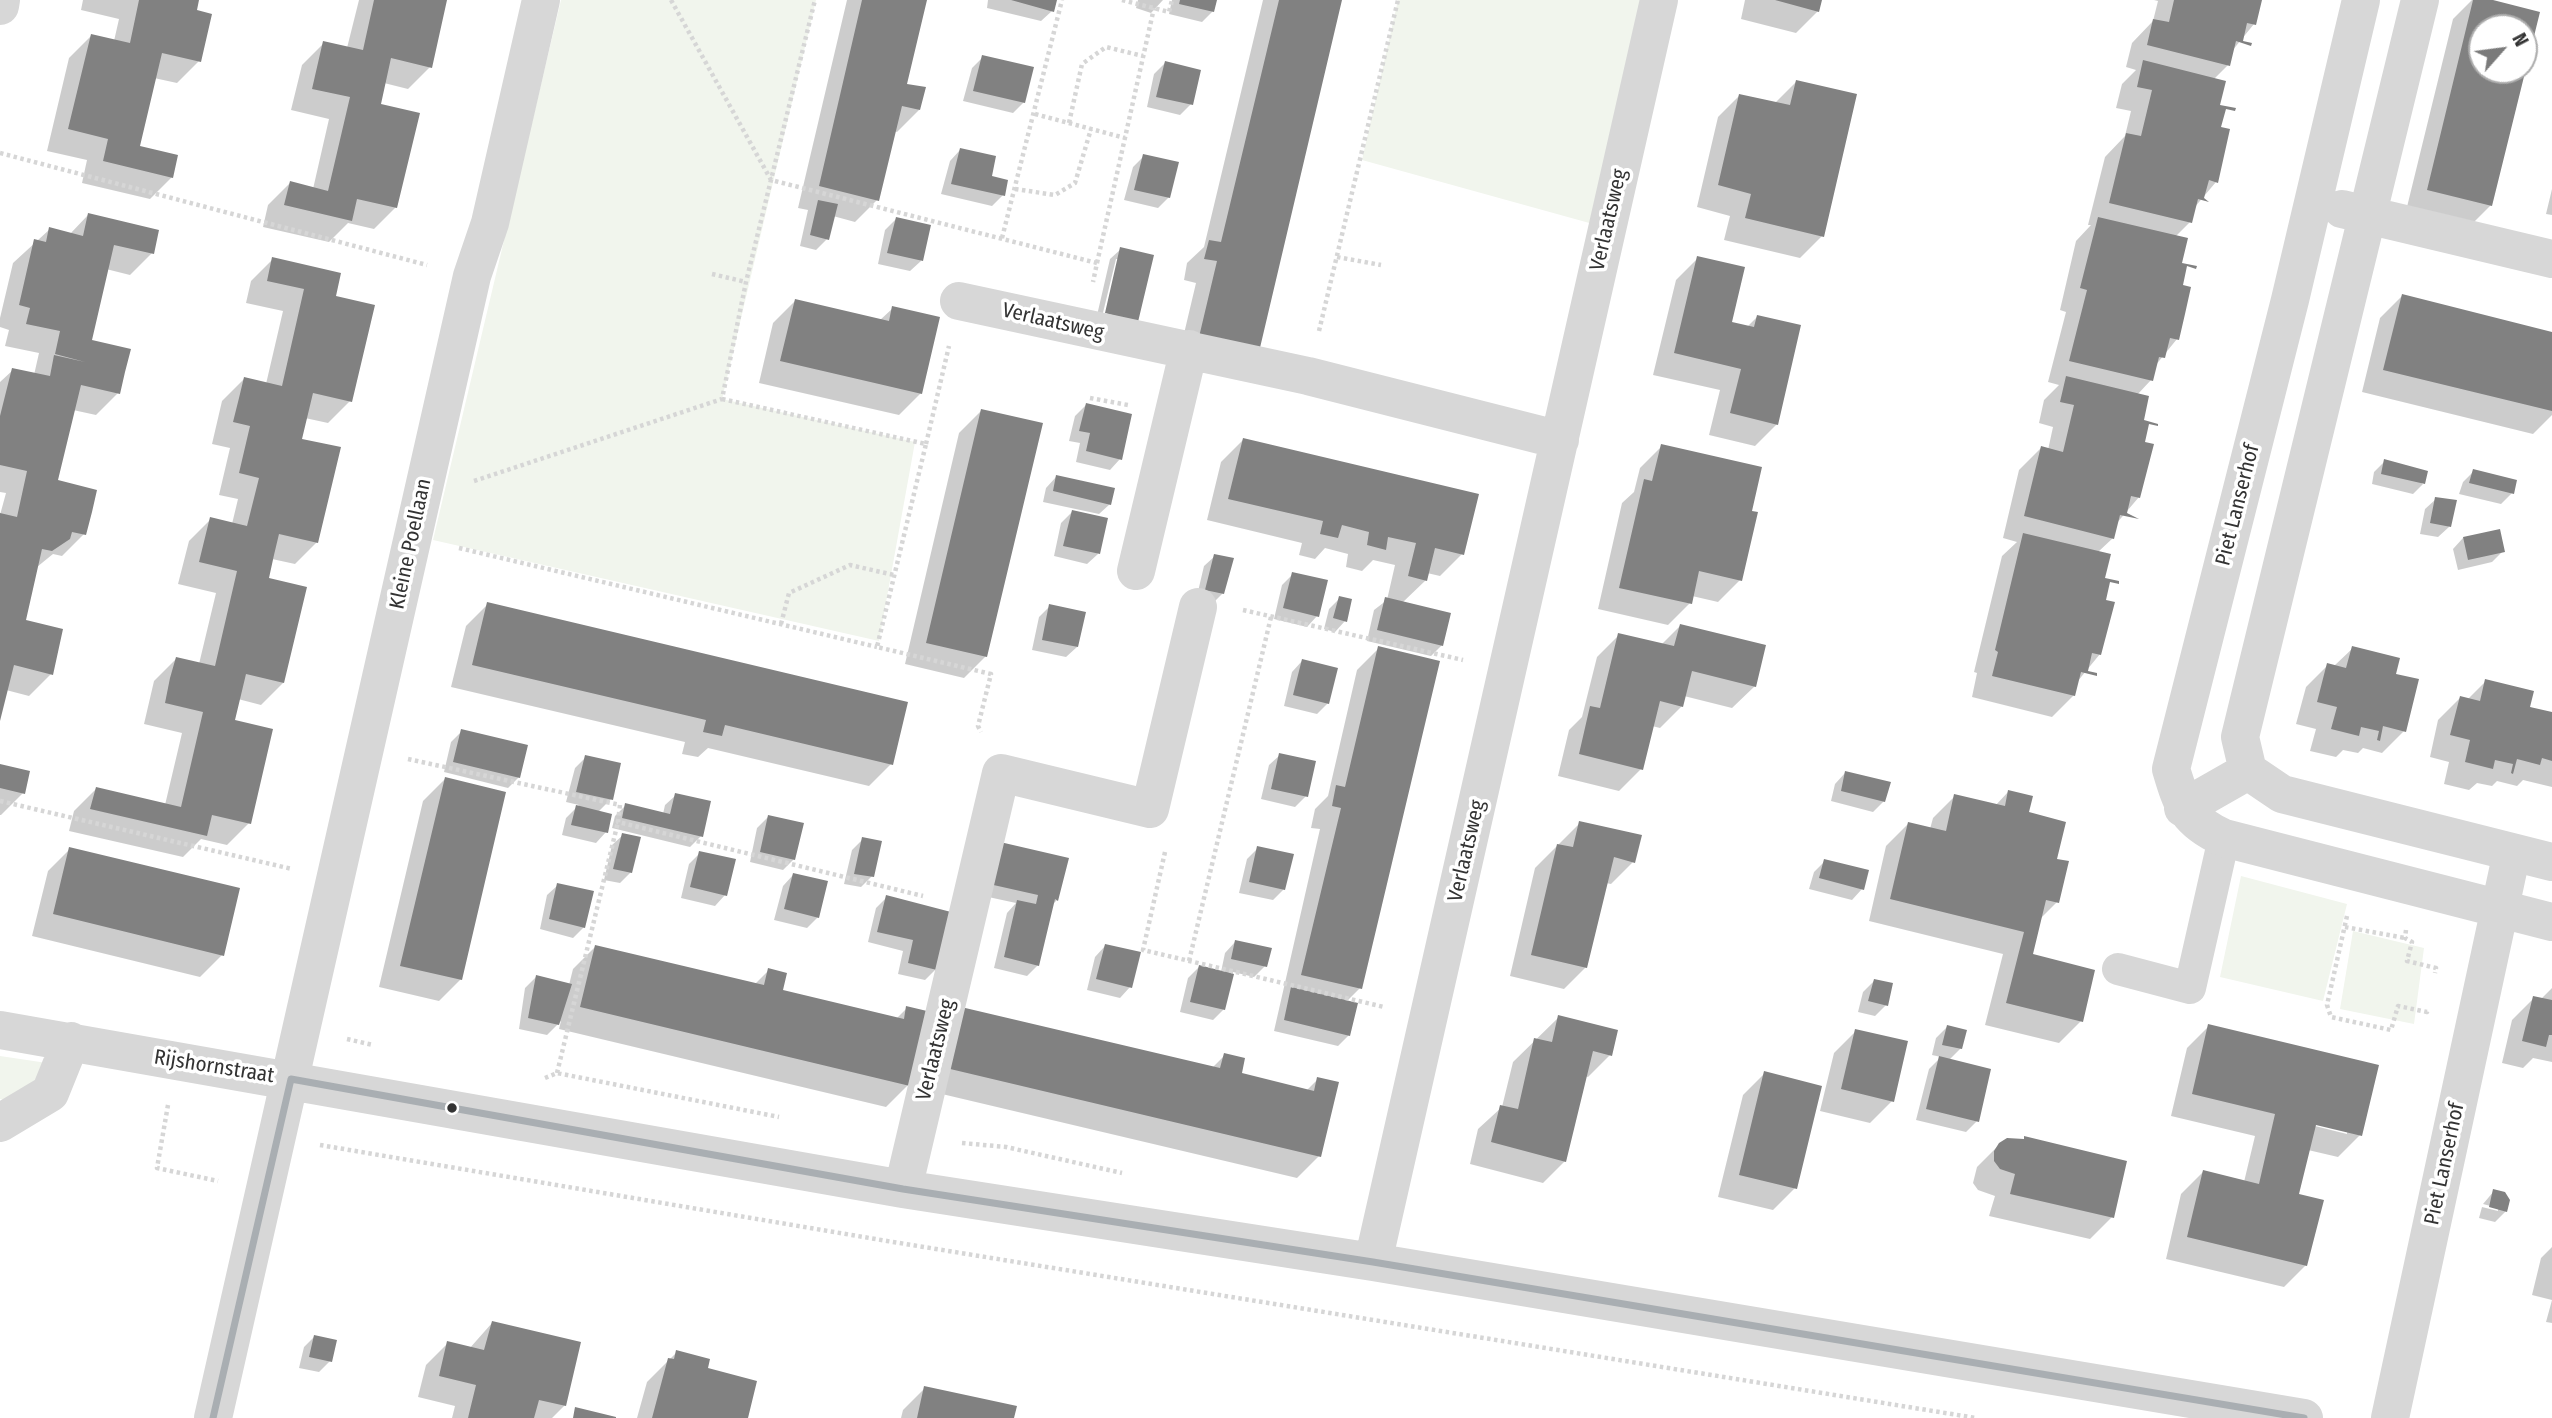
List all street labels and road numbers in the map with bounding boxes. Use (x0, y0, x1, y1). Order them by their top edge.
street label: Verlaatsweg (1585, 167, 1633, 273)
street label: Verlaatsweg (1000, 298, 1106, 346)
street label: Piet Lanserhof (2211, 442, 2265, 568)
street label: Kleine Poellaan (385, 476, 437, 612)
street label: Verlaatsweg (1443, 798, 1491, 904)
street label: Verlaatsweg (911, 997, 961, 1103)
street label: Rijshornstraat (152, 1045, 276, 1089)
street label: Piet Lanserhof (2420, 1101, 2470, 1227)

